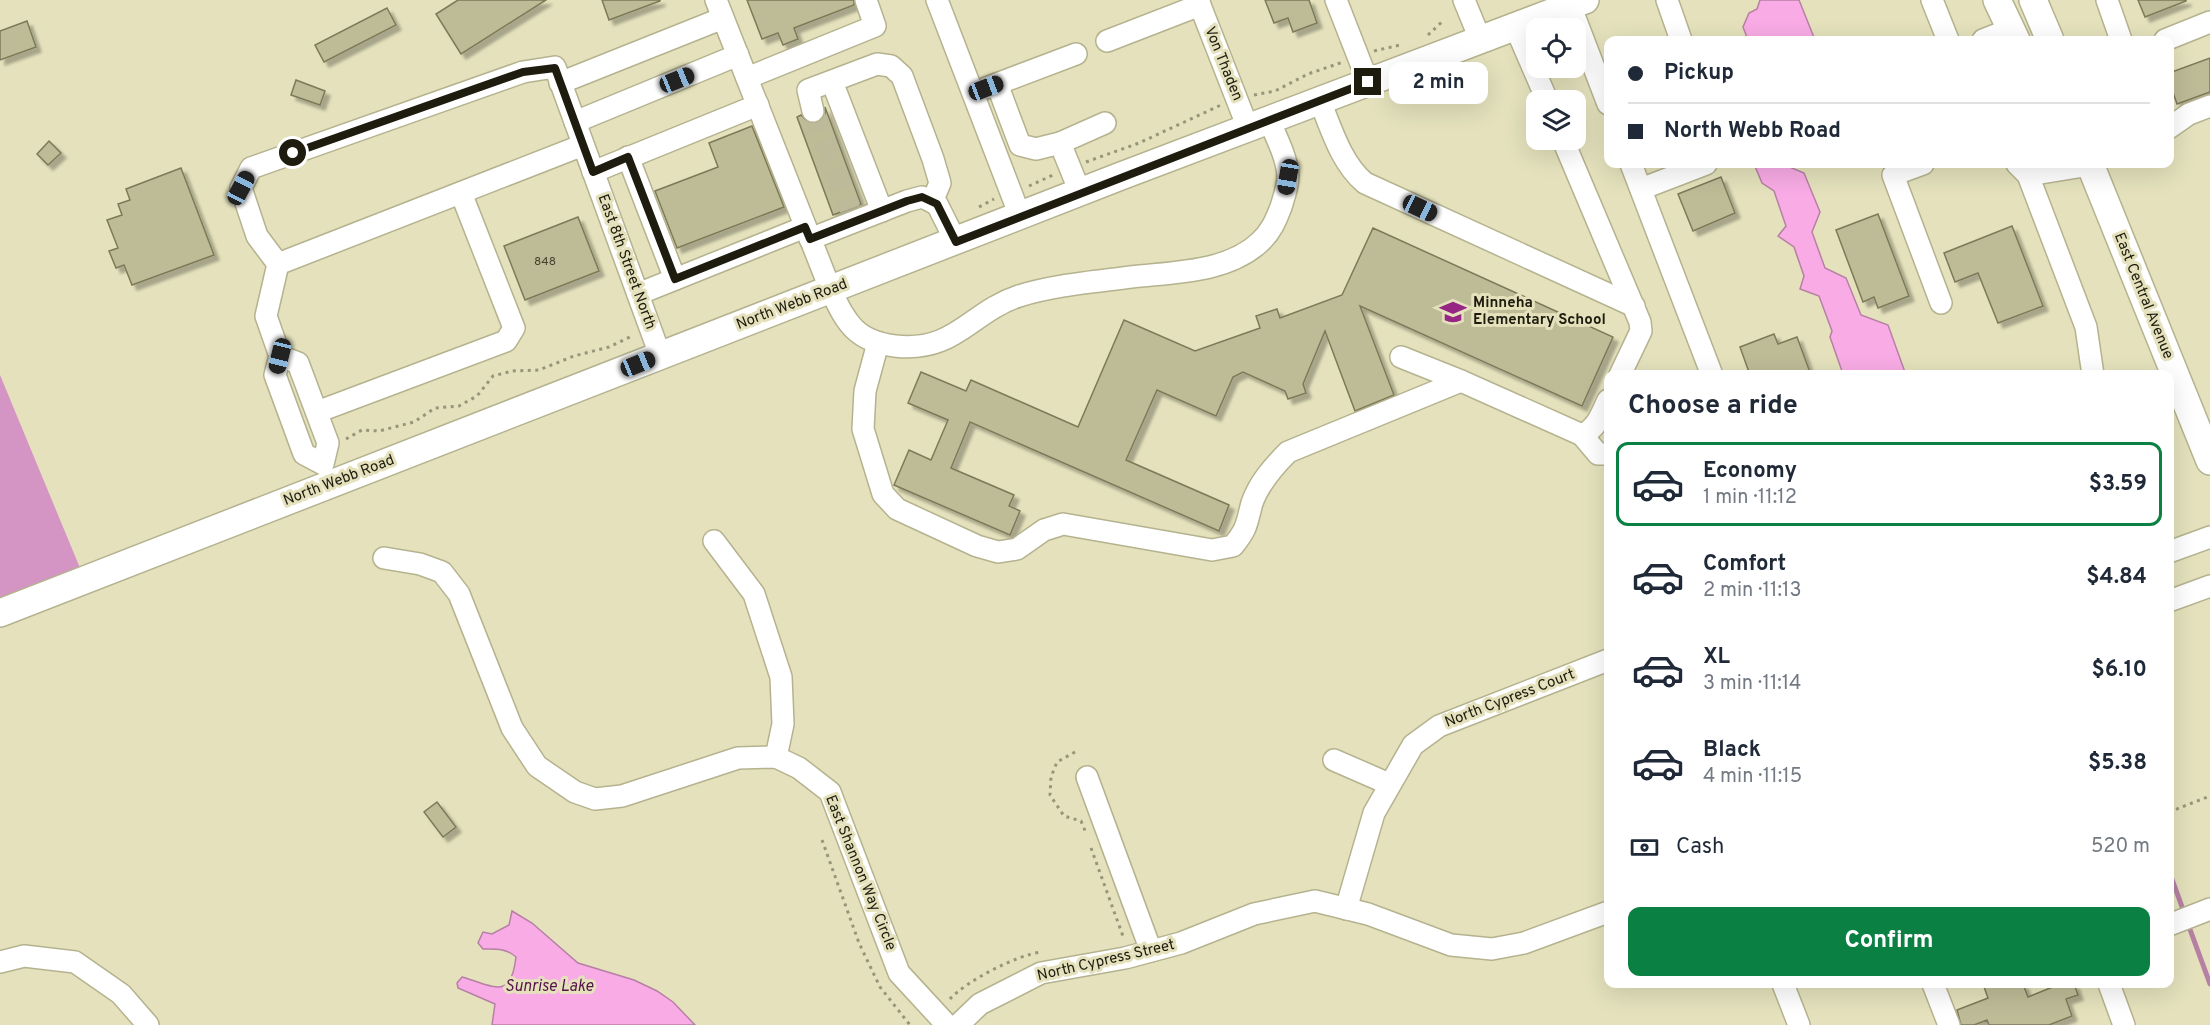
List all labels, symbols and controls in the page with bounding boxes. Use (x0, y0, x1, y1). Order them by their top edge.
map controls (1526, 18, 1586, 150)
button: locate (1526, 18, 1586, 78)
street label: Von Thaden (1199, 24, 1247, 104)
text: Pickup (1664, 60, 1734, 87)
callout: 2 min (1389, 61, 1488, 103)
car (657, 65, 697, 95)
route end (1354, 68, 1381, 95)
text: 2 min (1412, 70, 1465, 96)
car (966, 73, 1006, 103)
button: layers (1526, 90, 1586, 150)
text: North Webb Road (1664, 118, 1841, 145)
route start (279, 139, 306, 166)
car (1276, 158, 1300, 196)
car (225, 168, 257, 208)
street label: East 8th Street North (593, 192, 659, 332)
car (1400, 192, 1440, 224)
street label: East Central Avenue (2109, 230, 2177, 362)
house number: 848 (534, 254, 556, 270)
street label: North Webb Road (734, 275, 850, 335)
place label: Minneha Elementary School (1473, 294, 1606, 330)
school or university icon: Minneha Elementary School (1438, 297, 1468, 327)
car (267, 336, 293, 376)
car (618, 349, 658, 379)
text: Choose a ride (1628, 389, 1798, 423)
street label: North Webb Road (281, 451, 397, 511)
icon: car (1631, 457, 1685, 511)
text: Economy (1703, 458, 1797, 485)
text: $3.59 (2089, 471, 2147, 498)
text: 1 min · 11:12 (1703, 485, 1797, 511)
icon: car (1631, 550, 1685, 604)
text: Comfort (1703, 551, 1786, 578)
text: $4.84 (2086, 564, 2147, 591)
text: 2 min · 11:13 (1703, 578, 1802, 604)
icon: car (1631, 643, 1685, 697)
text: XL (1703, 644, 1730, 671)
text: $6.10 (2092, 657, 2147, 684)
street label: North Cypress Court (1442, 665, 1578, 733)
text: 3 min · 11:14 (1703, 671, 1801, 697)
icon: car (1631, 736, 1685, 790)
text: Black (1703, 737, 1761, 764)
text: $5.38 (2088, 750, 2147, 777)
text: 4 min · 11:15 (1703, 764, 1802, 790)
street label: East Shannon Way Circle (820, 793, 900, 953)
icon: cash (1628, 831, 1661, 864)
text: Cash (1676, 834, 1725, 861)
text: 520 m (2091, 834, 2150, 860)
button: Confirm (1628, 907, 2150, 976)
street label: North Cypress Street (1035, 936, 1177, 986)
water label: Sunrise Lake (505, 977, 594, 997)

